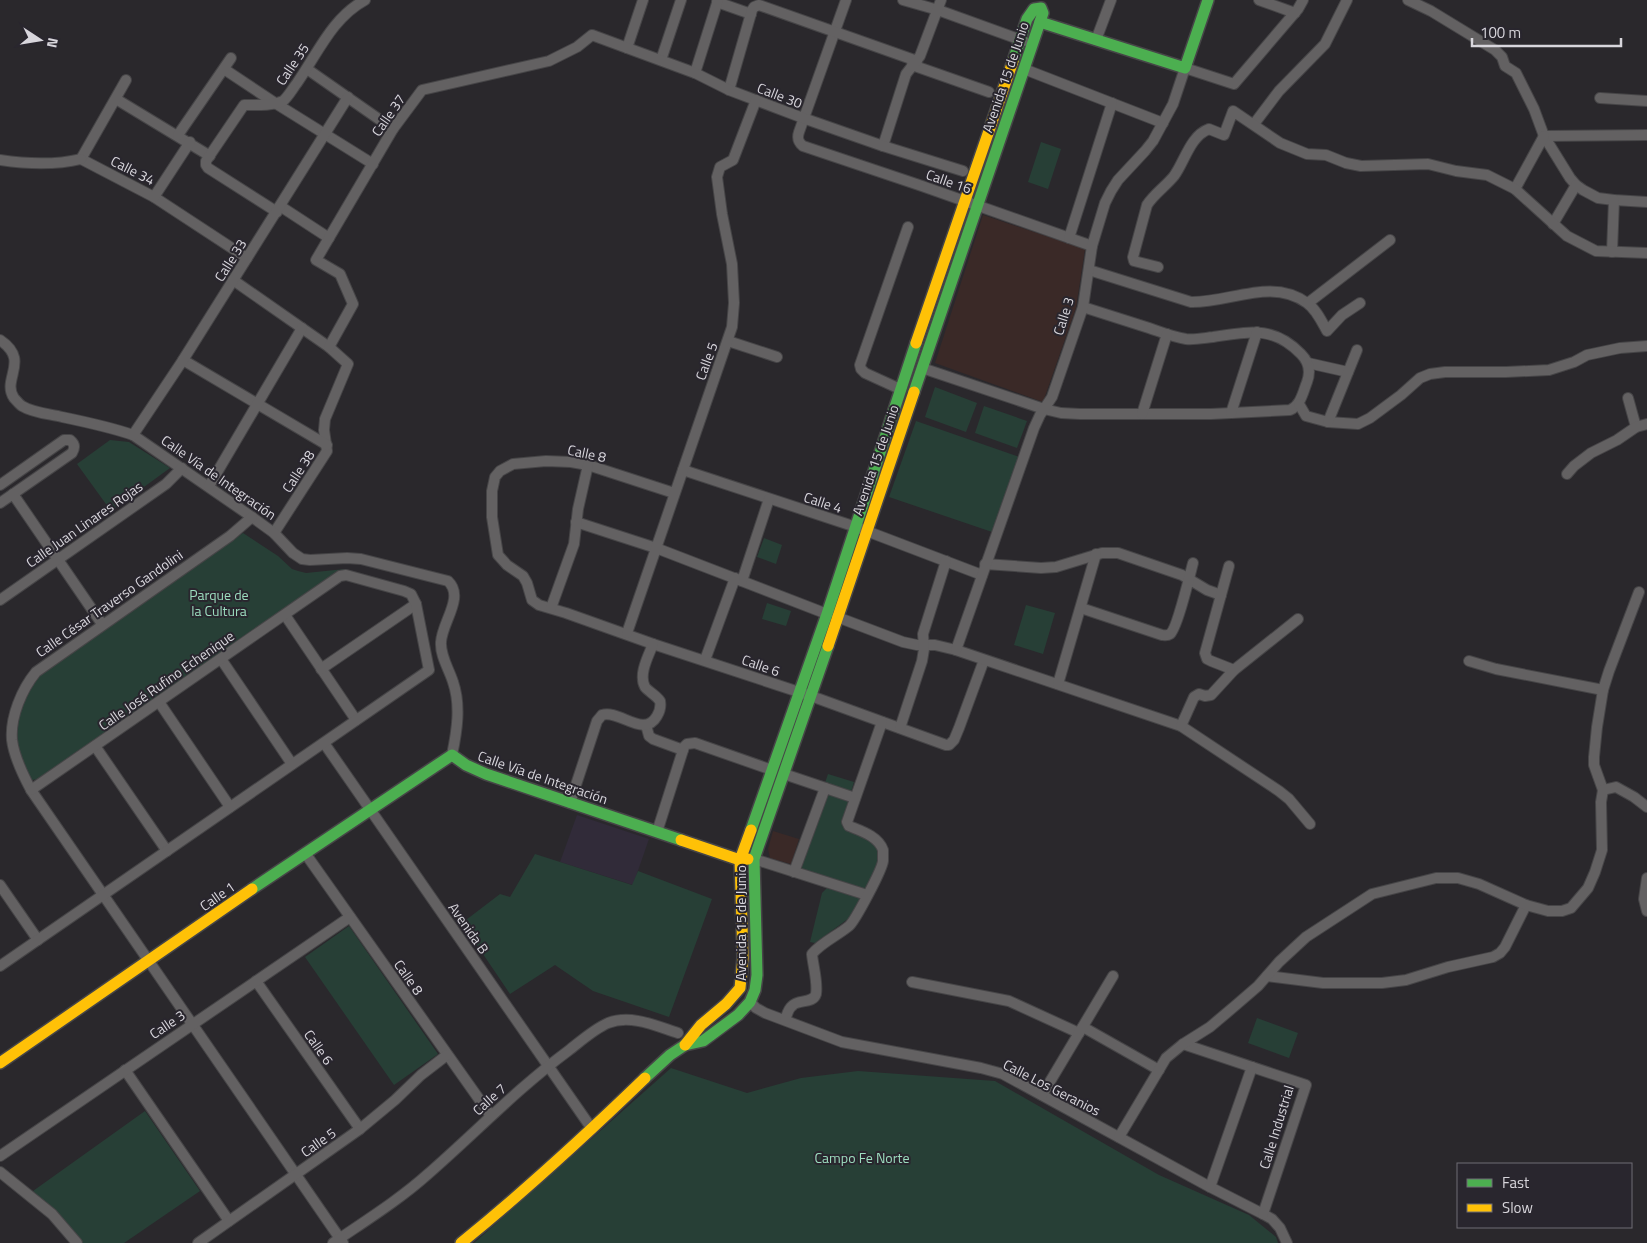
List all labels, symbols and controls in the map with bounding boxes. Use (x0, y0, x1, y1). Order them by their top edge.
north arrow (15, 15, 65, 65)
scale bar (1472, 15, 1621, 47)
street label: Avenida 15 de Junio (976, 19, 1034, 135)
text: 100 m (1480, 21, 1521, 44)
text: N (42, 36, 64, 50)
street label: Calle 35 (270, 39, 314, 89)
street label: Calle 30 (754, 77, 806, 113)
street label: Calle 37 (366, 90, 410, 140)
street label: Calle 34 (107, 150, 159, 190)
street label: Calle 16 (923, 163, 975, 199)
street label: Calle 33 (209, 235, 251, 285)
street label: Calle 3 (1047, 294, 1079, 338)
street label: Calle 5 (689, 339, 723, 383)
street label: Avenida 15 de Junio (846, 402, 904, 518)
street label: Calle Vía de Integración (157, 429, 281, 525)
street label: Calle 8 (566, 439, 608, 467)
street label: Calle 38 (276, 445, 320, 496)
street label: Calle Juan Linares Rojas (21, 476, 147, 572)
street label: Calle 4 (801, 486, 845, 518)
street label: Calle César Traverso Gandolini (31, 544, 187, 662)
park label: Parque de la Cultura (189, 584, 249, 621)
street label: Calle José Rufino Echenique (94, 625, 238, 735)
street label: Calle 6 (739, 649, 783, 681)
street label: Calle Vía de Integración (475, 745, 611, 809)
street label: Avenida 15 de Junio (730, 865, 751, 981)
street label: Calle 1 (195, 876, 239, 916)
street label: Avenida B (444, 898, 494, 958)
street label: Calle 8 (389, 955, 429, 999)
street label: Calle 3 (145, 1004, 189, 1044)
street label: Calle 6 (299, 1025, 339, 1069)
street label: Calle Los Geranios (1000, 1053, 1104, 1121)
street label: Calle 7 (467, 1078, 511, 1120)
street label: Calle Industrial (1253, 1083, 1299, 1171)
street label: Calle 5 (296, 1122, 340, 1162)
park label: Campo Fe Norte (814, 1147, 910, 1168)
legend (1457, 1163, 1632, 1228)
text: Fast (1502, 1171, 1530, 1194)
text: Slow (1502, 1196, 1533, 1219)

